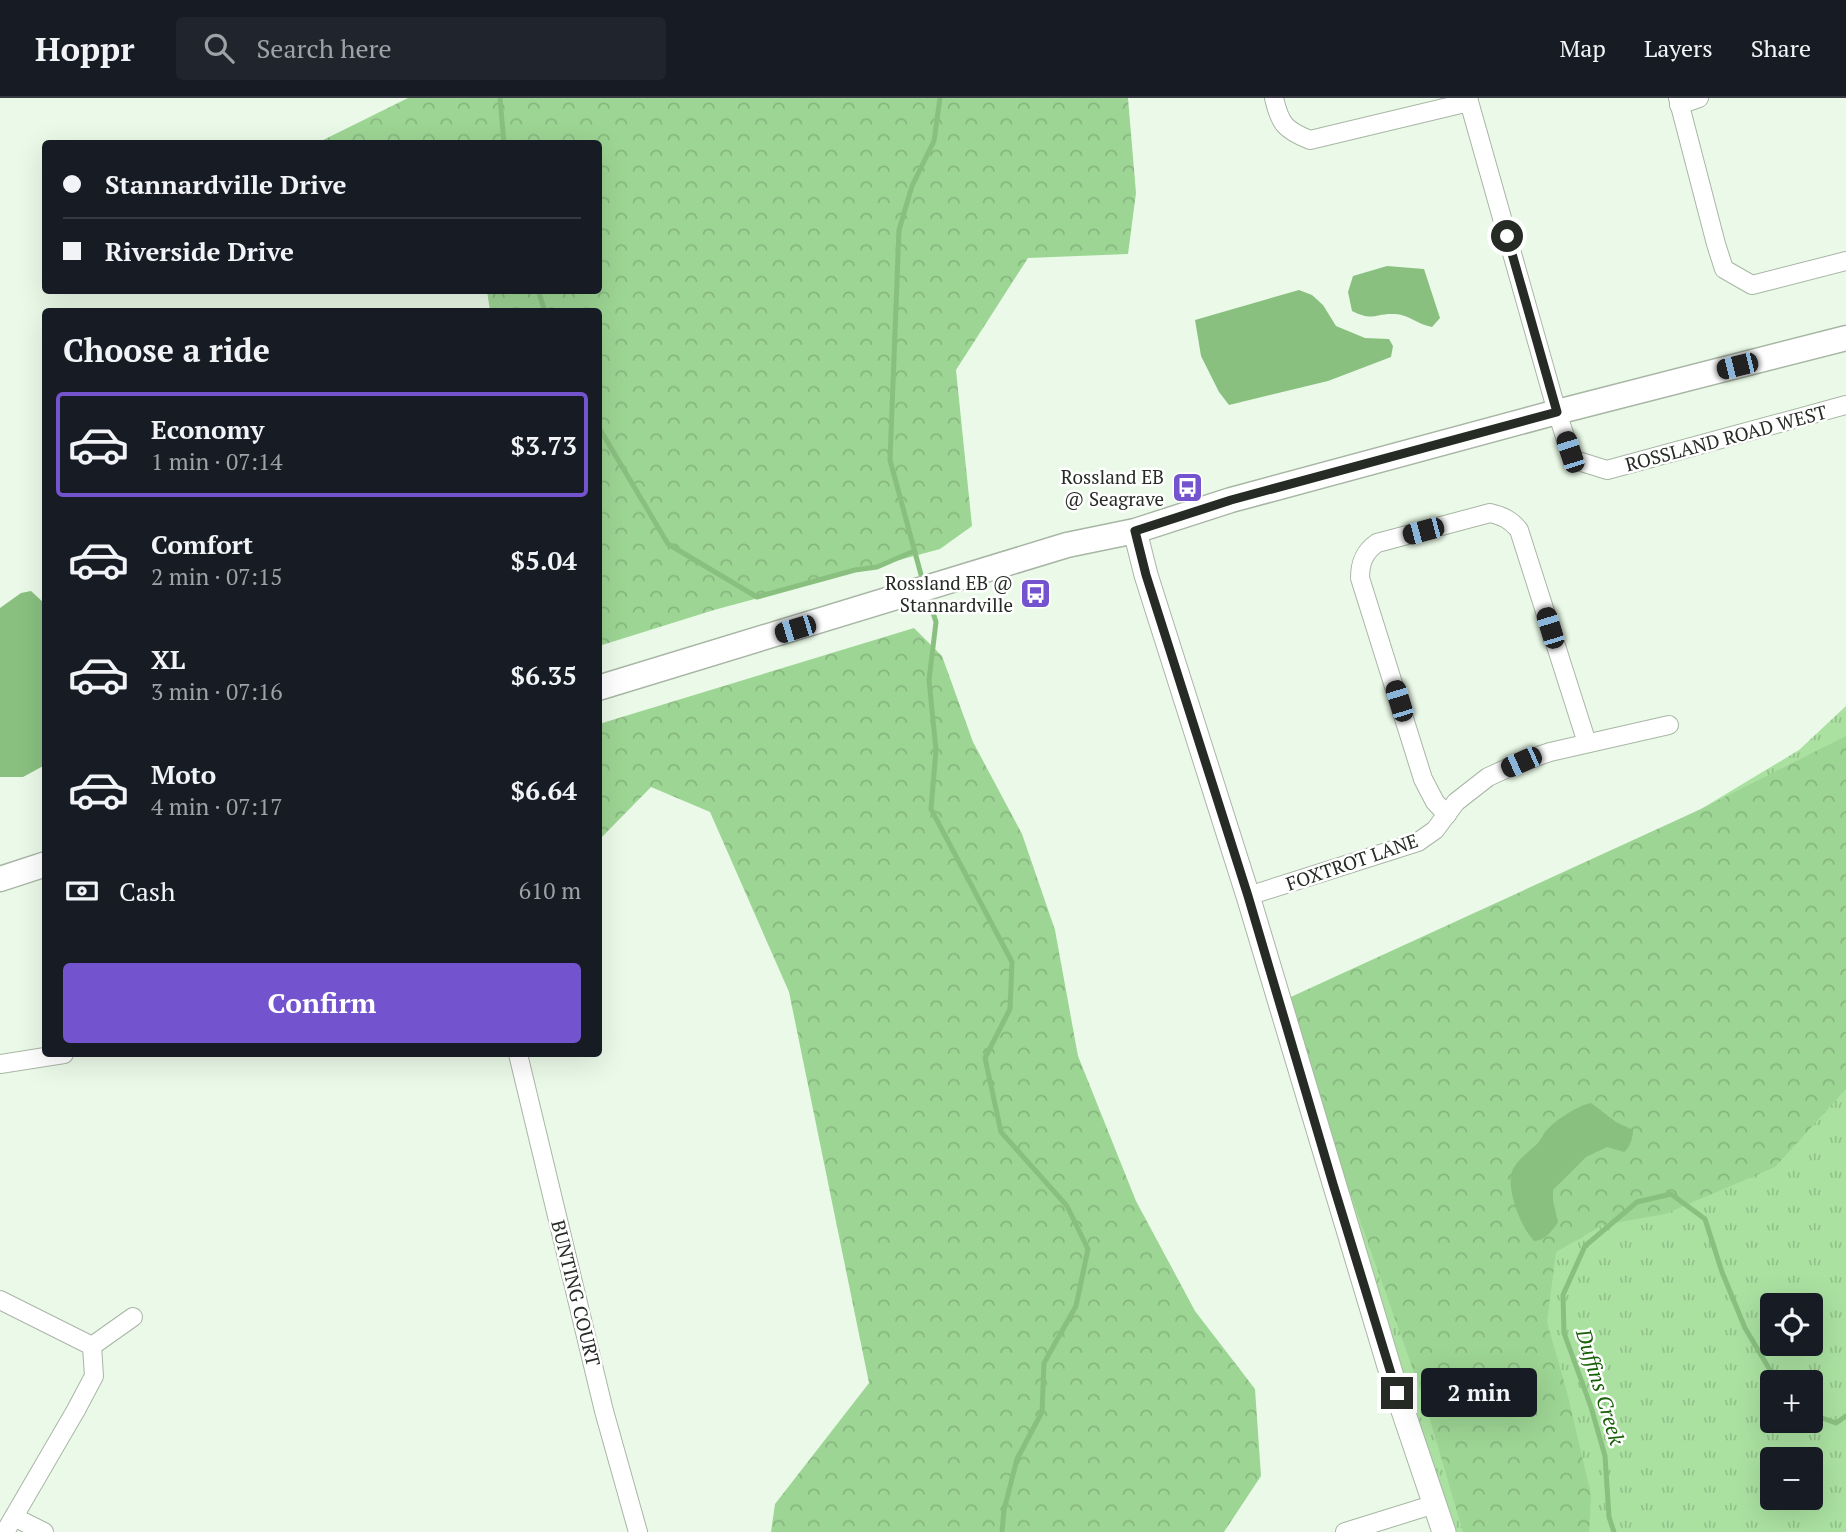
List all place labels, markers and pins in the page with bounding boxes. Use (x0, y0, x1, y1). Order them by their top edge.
place label: Rossland EB @ Seagrave (1061, 464, 1164, 511)
bus stop icon: Rossland EB @ Seagrave (1170, 471, 1204, 505)
place label: Rossland EB @ Stannardville (885, 570, 1013, 617)
bus stop icon: Rossland EB @ Stannardville (1019, 577, 1053, 611)

